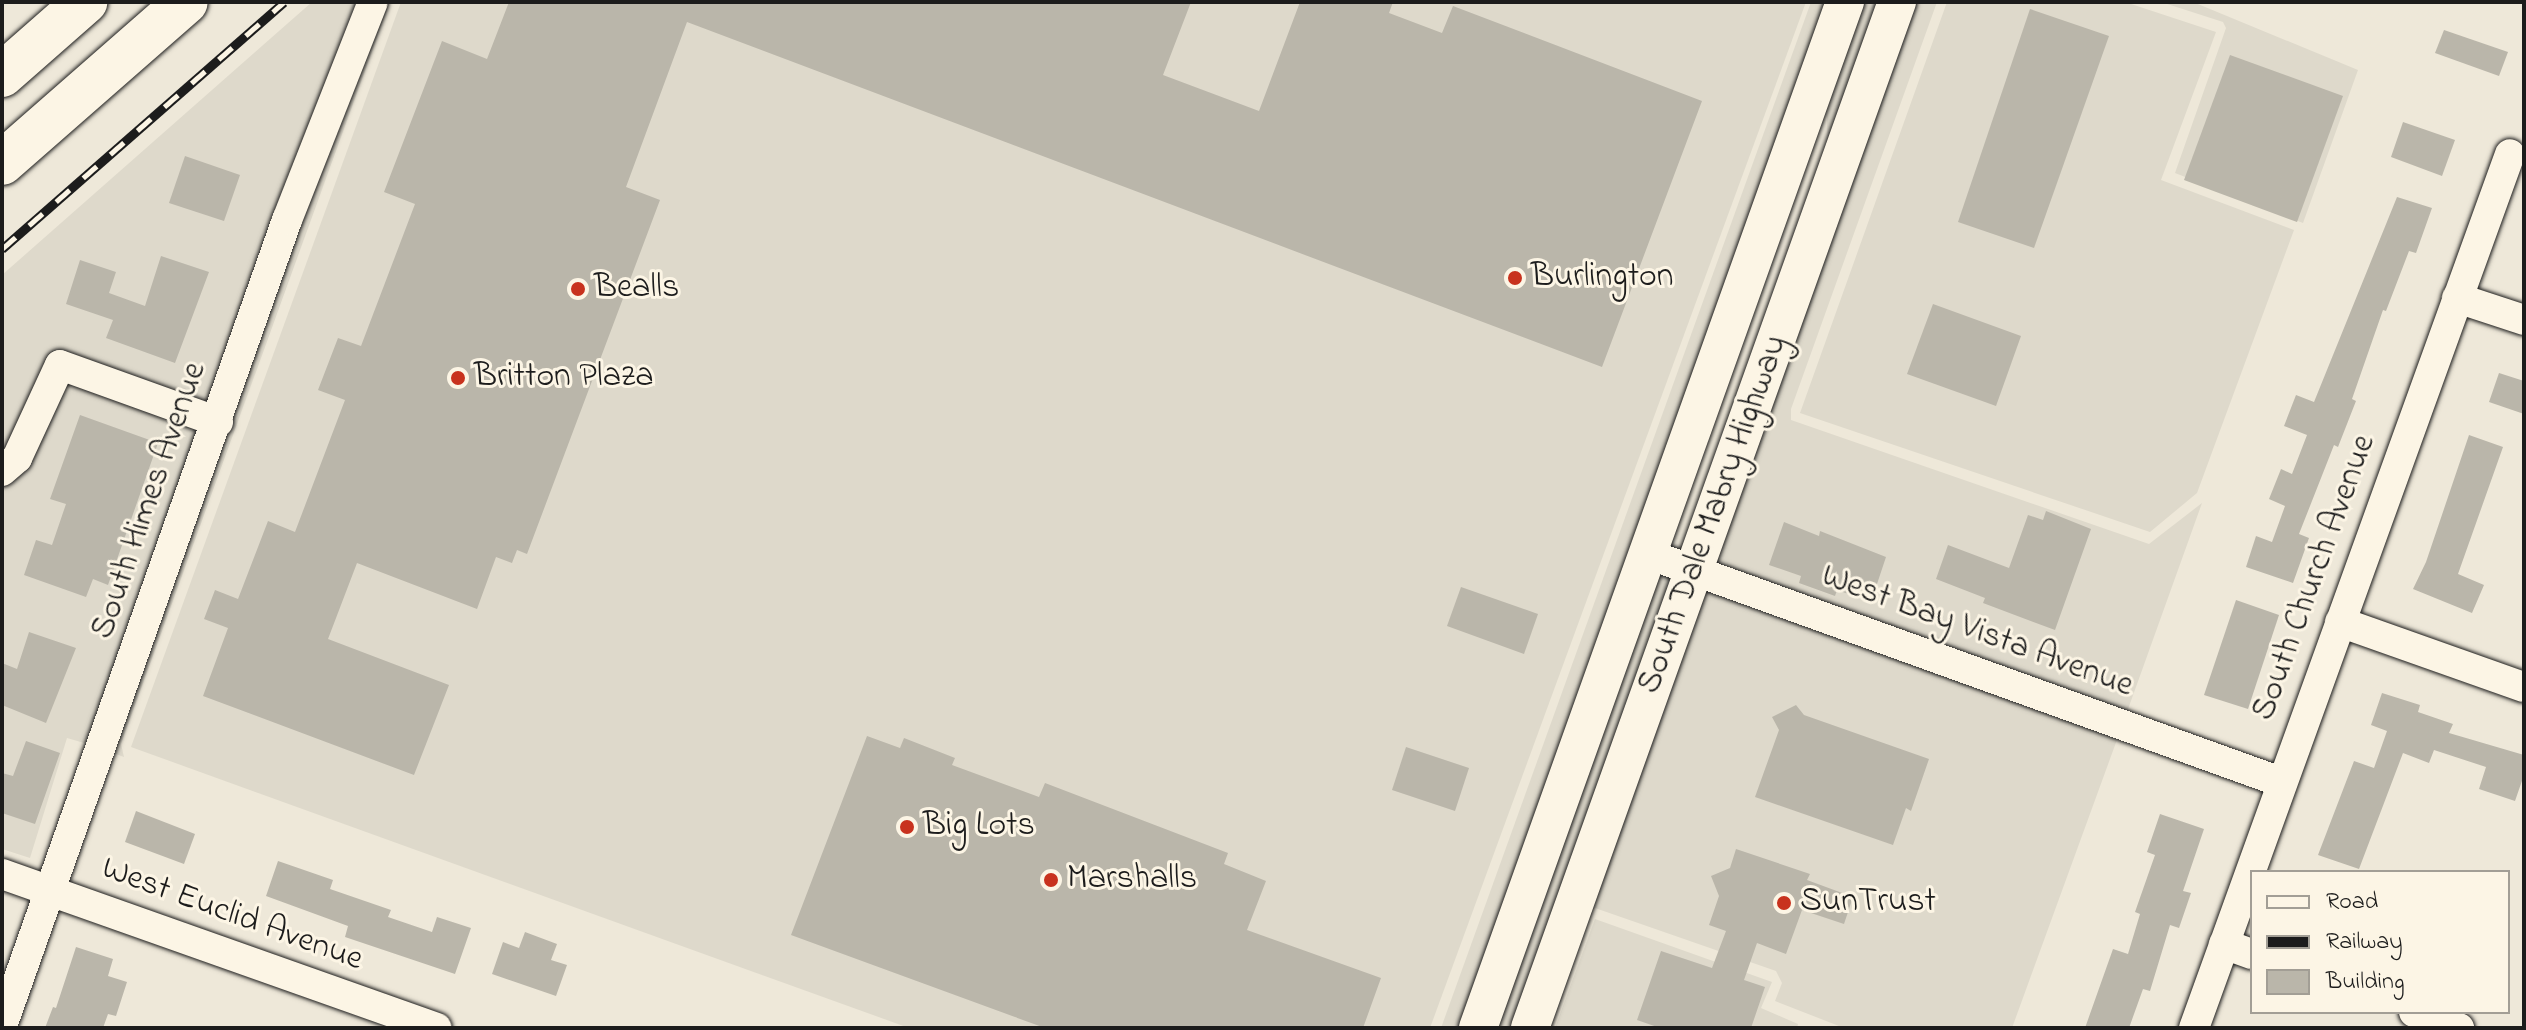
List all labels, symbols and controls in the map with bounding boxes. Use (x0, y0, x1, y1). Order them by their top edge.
place label: Burlington (1531, 258, 1674, 298)
place label: Bealls (594, 269, 679, 309)
marker: Burlington (1506, 269, 1524, 287)
marker: Bealls (569, 280, 587, 298)
street label: South Dale Mabry Highway (1630, 330, 1798, 700)
street label: South Himes Avenue (84, 357, 216, 645)
place label: Britton Plaza (474, 358, 654, 398)
marker: Britton Plaza (449, 369, 467, 387)
street label: South Church Avenue (2244, 430, 2386, 726)
street label: West Bay Vista Avenue (1816, 557, 2138, 707)
place label: Big Lots (923, 807, 1035, 847)
marker: Big Lots (898, 818, 916, 836)
street label: West Euclid Avenue (96, 849, 368, 981)
place label: Marshalls (1067, 860, 1197, 900)
legend (2250, 870, 2510, 1014)
marker: Marshalls (1042, 871, 1060, 889)
place label: SunTrust (1800, 883, 1936, 923)
text: Road (2326, 885, 2378, 920)
marker: SunTrust (1775, 894, 1793, 912)
text: Railway (2326, 925, 2403, 960)
text: Building (2326, 965, 2405, 1000)

